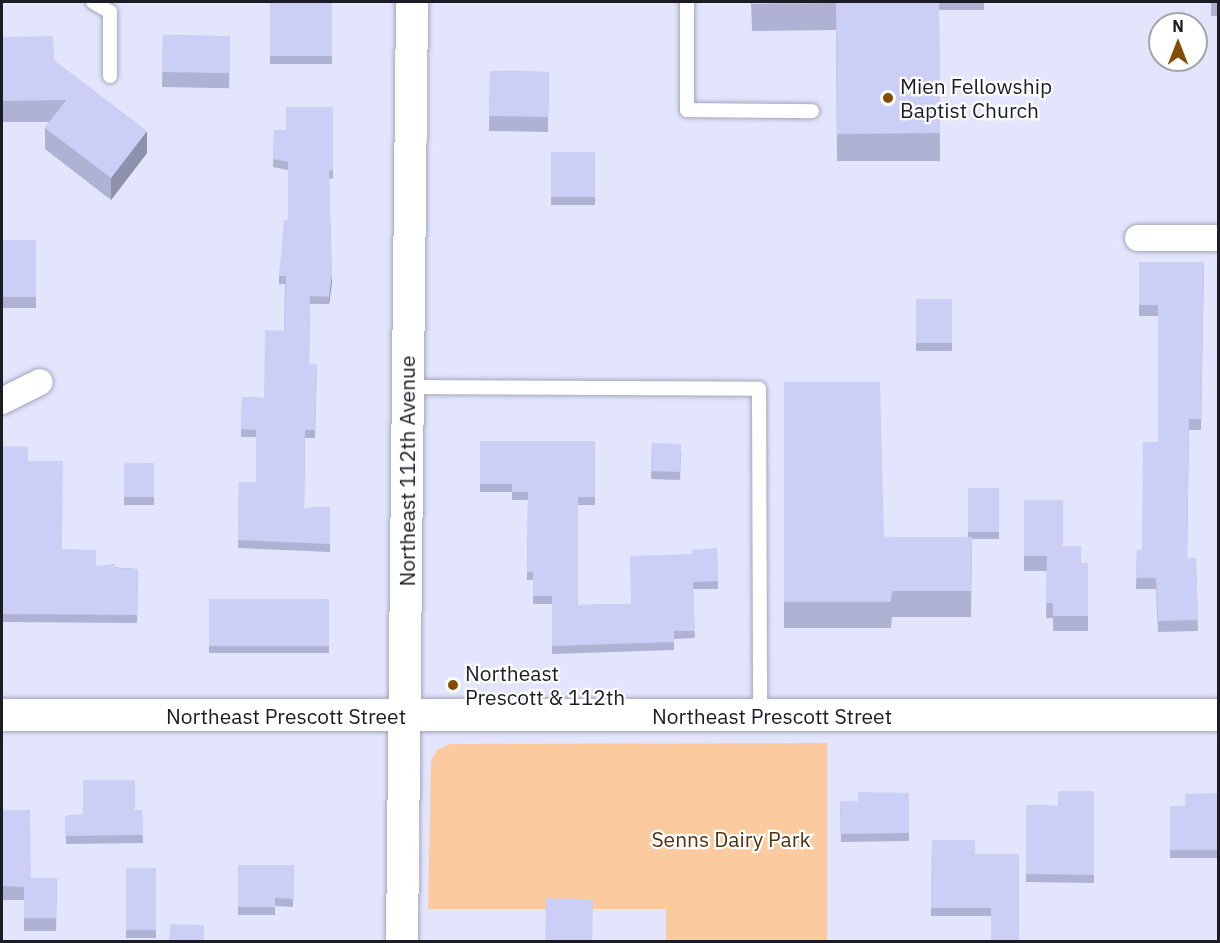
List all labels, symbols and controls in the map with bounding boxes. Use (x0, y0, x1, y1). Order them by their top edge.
north arrow (1148, 12, 1208, 72)
text: N (1172, 16, 1184, 36)
place label: Mien Fellowship Baptist Church (900, 73, 1052, 123)
marker: Mien Fellowship Baptist Church (881, 91, 895, 105)
street label: Northeast 112th Avenue (394, 355, 420, 587)
place label: Northeast Prescott & 112th (465, 660, 625, 710)
marker: Northeast Prescott & 112th (446, 678, 460, 692)
street label: Northeast Prescott Street (166, 703, 406, 729)
street label: Northeast Prescott Street (652, 703, 892, 729)
park label: Senns Dairy Park (651, 826, 811, 852)

